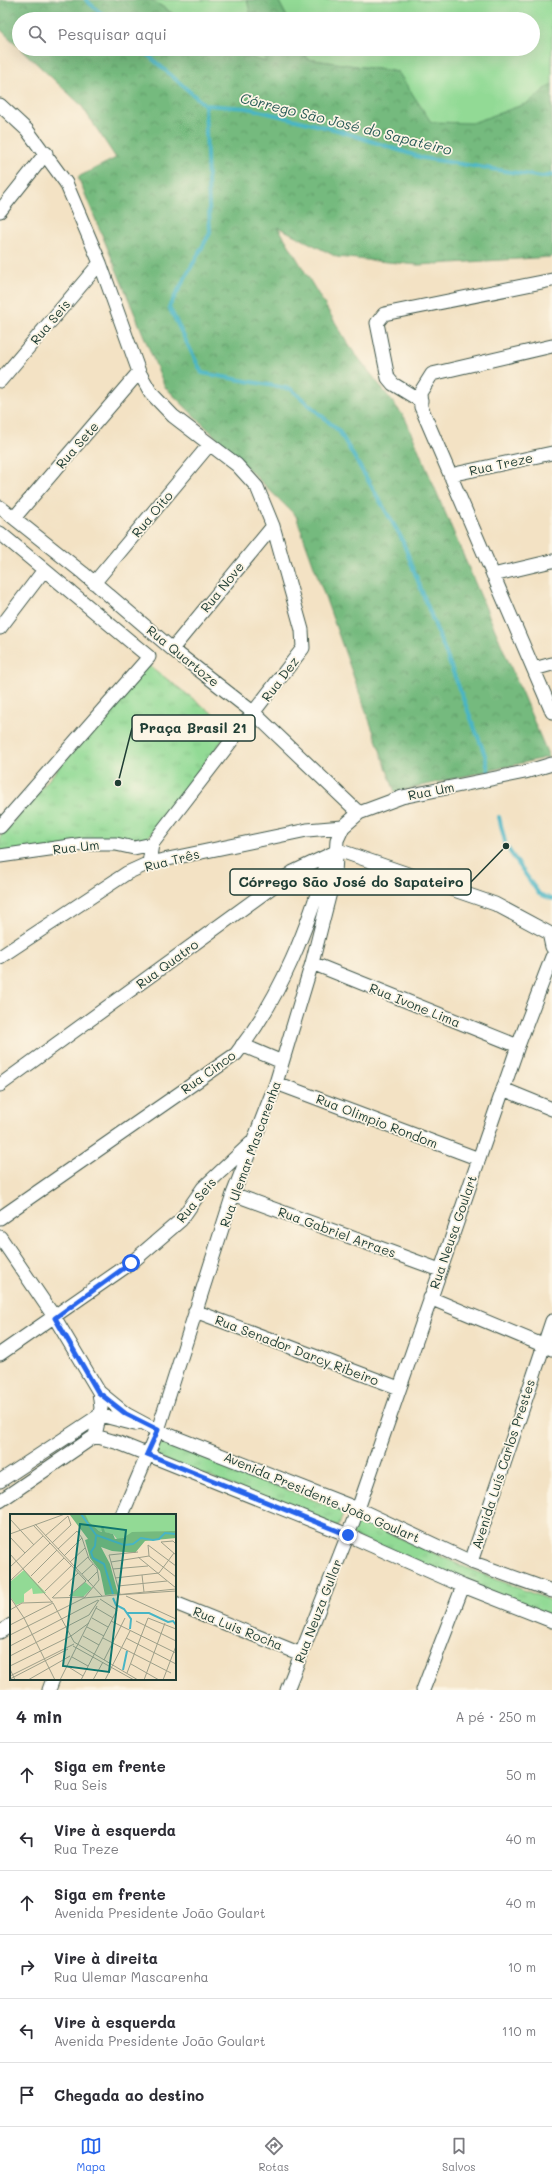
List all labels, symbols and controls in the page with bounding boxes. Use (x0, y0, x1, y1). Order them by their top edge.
search box (12, 12, 540, 56)
icon: search (26, 23, 48, 45)
text: Pesquisar aqui (58, 24, 167, 44)
water label: Córrego São José do Sapateiro (238, 88, 454, 159)
street label: Rua Seis (26, 296, 73, 348)
street label: Rua Sete (52, 418, 102, 472)
street label: Rua Treze (467, 448, 534, 479)
street label: Rua Oito (127, 487, 176, 540)
street label: Rua Nove (196, 558, 247, 615)
street label: Rua Quartoze (144, 621, 223, 690)
street label: Rua Dez (257, 653, 302, 705)
callout: Praça Brasil 21 (132, 715, 255, 741)
text: Praça Brasil 21 (139, 718, 247, 737)
street label: Rua Um (406, 778, 455, 803)
street label: Rua Um (52, 836, 100, 857)
street label: Rua Três (143, 844, 201, 875)
callout: Córrego São José do Sapateiro (230, 869, 471, 895)
text: Córrego São José do Sapateiro (238, 872, 464, 891)
street label: Rua Quatro (132, 935, 201, 992)
street label: Rua Ivone Lima (367, 979, 463, 1031)
street label: Rua Cinco (177, 1046, 239, 1097)
street label: Rua Ulemar Mascarenha (215, 1078, 284, 1229)
street label: Rua Olimpio Rondom (314, 1089, 440, 1152)
street label: Rua Neusa Goulart (425, 1173, 480, 1291)
street label: Rua Seis (172, 1174, 219, 1226)
street label: Rua Gabriel Arraes (276, 1202, 398, 1261)
route start (122, 1254, 140, 1272)
street label: Rua Senador Darcy Ribeiro (213, 1310, 382, 1389)
street label: Avenida Luís Carlos Prestes (467, 1377, 538, 1551)
street label: Avenida Presidente João Goulart (222, 1447, 423, 1546)
inset map (10, 1514, 176, 1680)
route end (339, 1526, 357, 1544)
street label: Rua Neuza Gullar (290, 1557, 345, 1665)
street label: Rua Luis Rocha (191, 1602, 286, 1653)
text: 4 min (16, 1705, 62, 1727)
text: A pé · 250 m (455, 1708, 536, 1725)
text: Siga em frente (54, 1756, 166, 1776)
icon: ahead (16, 1764, 38, 1786)
text: 50 m (506, 1766, 536, 1783)
text: Rua Seis (54, 1776, 107, 1793)
text: Vire à esquerda (54, 1820, 176, 1840)
icon: left (16, 1828, 38, 1850)
text: 40 m (506, 1830, 536, 1847)
text: Rua Treze (54, 1840, 119, 1857)
text: Siga em frente (54, 1884, 166, 1904)
icon: ahead (16, 1892, 38, 1914)
text: 40 m (506, 1894, 536, 1911)
text: Avenida Presidente João Goulart (54, 1904, 265, 1921)
text: Vire à direita (54, 1948, 158, 1968)
icon: right (16, 1956, 38, 1978)
text: 10 m (508, 1958, 536, 1975)
text: Rua Ulemar Mascarenha (54, 1968, 209, 1985)
text: Vire à esquerda (54, 2012, 176, 2032)
icon: left (16, 2020, 38, 2042)
text: 110 m (502, 2022, 536, 2039)
text: Avenida Presidente João Goulart (54, 2032, 265, 2049)
icon: arrive (16, 2084, 38, 2106)
text: Chegada ao destino (54, 2085, 204, 2105)
tab: Mapa (76, 2135, 106, 2174)
tab: Rotas (259, 2135, 289, 2174)
tab: Salvos (442, 2135, 476, 2174)

